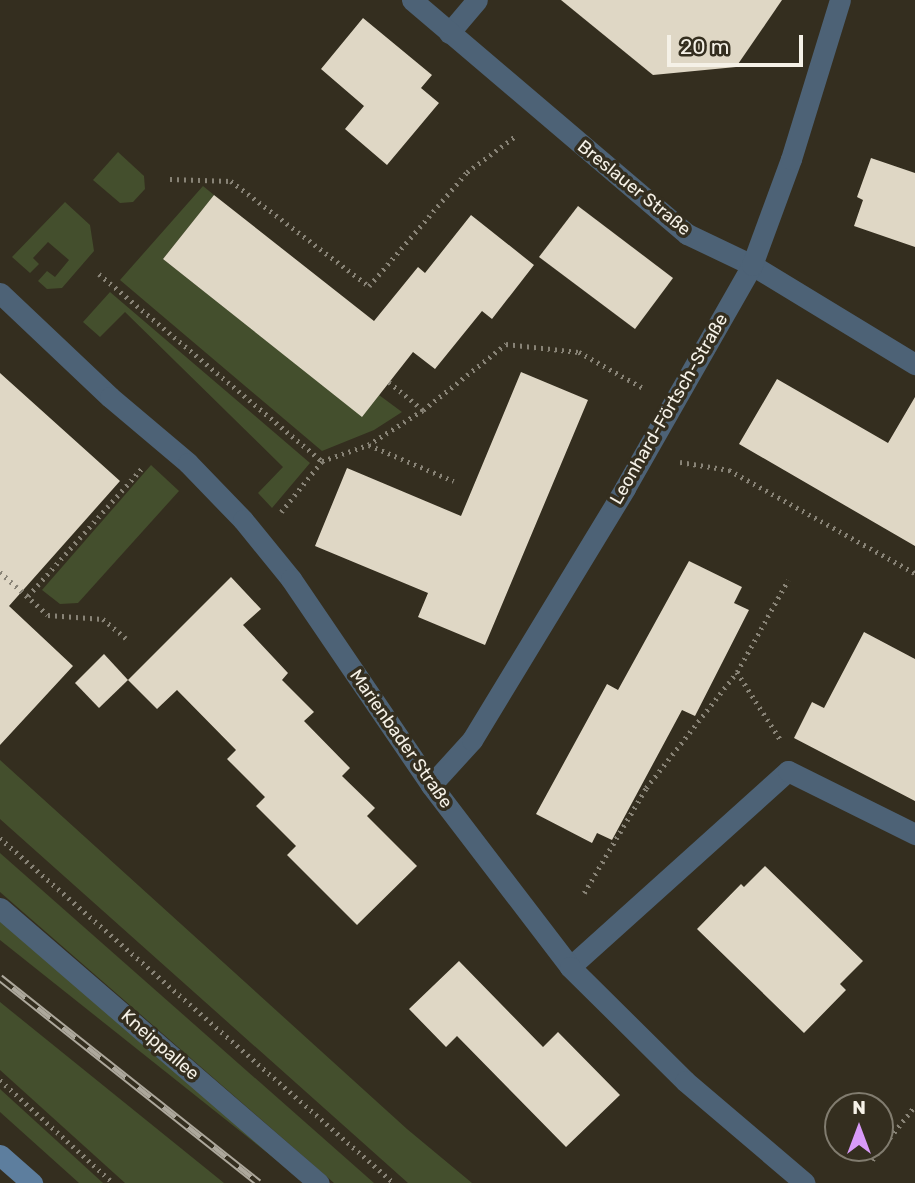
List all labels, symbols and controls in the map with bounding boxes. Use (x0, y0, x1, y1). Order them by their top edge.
scale bar (670, 21, 806, 65)
text: 20 m (680, 34, 729, 59)
street label: Breslauer Straße (573, 136, 695, 240)
street label: Leonhard-Förtsch-Straße (605, 310, 733, 508)
street label: Marienbader Straße (345, 665, 457, 813)
street label: Kneippallee (117, 1005, 203, 1085)
north arrow (824, 1092, 894, 1162)
text: N (852, 1096, 866, 1119)

